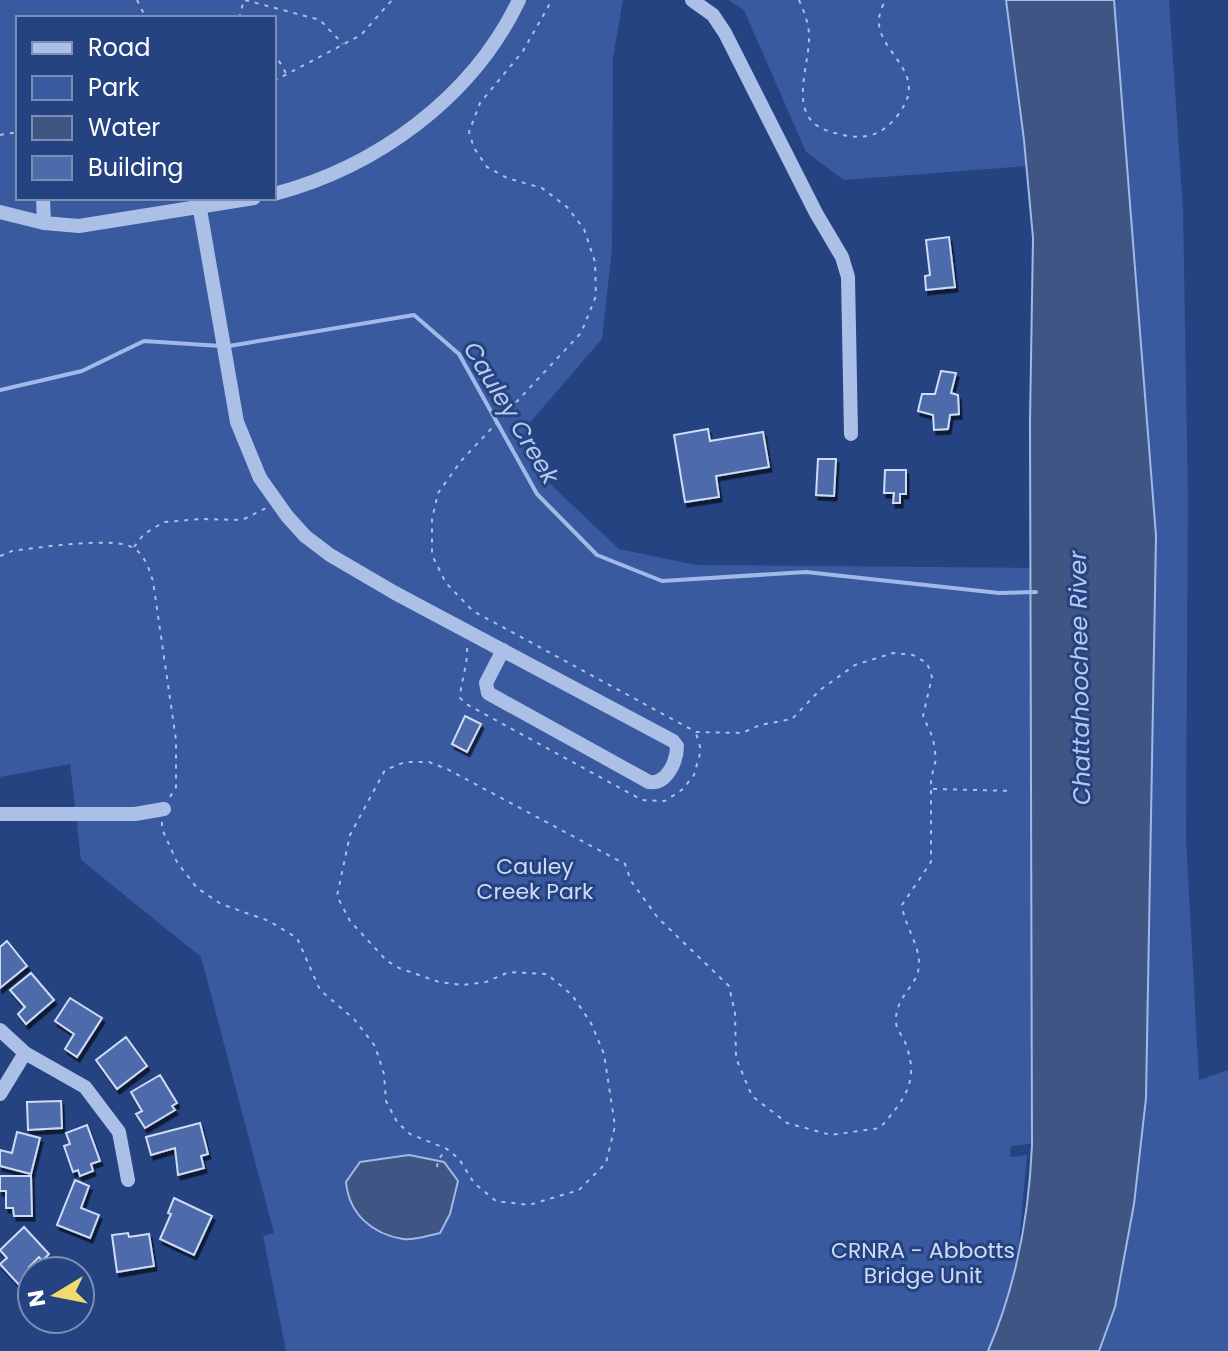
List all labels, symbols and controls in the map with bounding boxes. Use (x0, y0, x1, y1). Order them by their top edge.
legend (16, 16, 276, 200)
text: Road (88, 31, 150, 64)
text: Park (88, 71, 140, 104)
text: Water (88, 111, 160, 144)
text: Building (88, 151, 184, 184)
water label: Cauley Creek (456, 335, 568, 492)
water label: Chattahoochee River (1061, 549, 1098, 806)
park label: Cauley Creek Park (477, 851, 594, 907)
park label: CRNRA - Abbotts Bridge Unit (831, 1235, 1015, 1291)
north arrow (16, 1255, 96, 1335)
text: N (20, 1288, 53, 1309)

